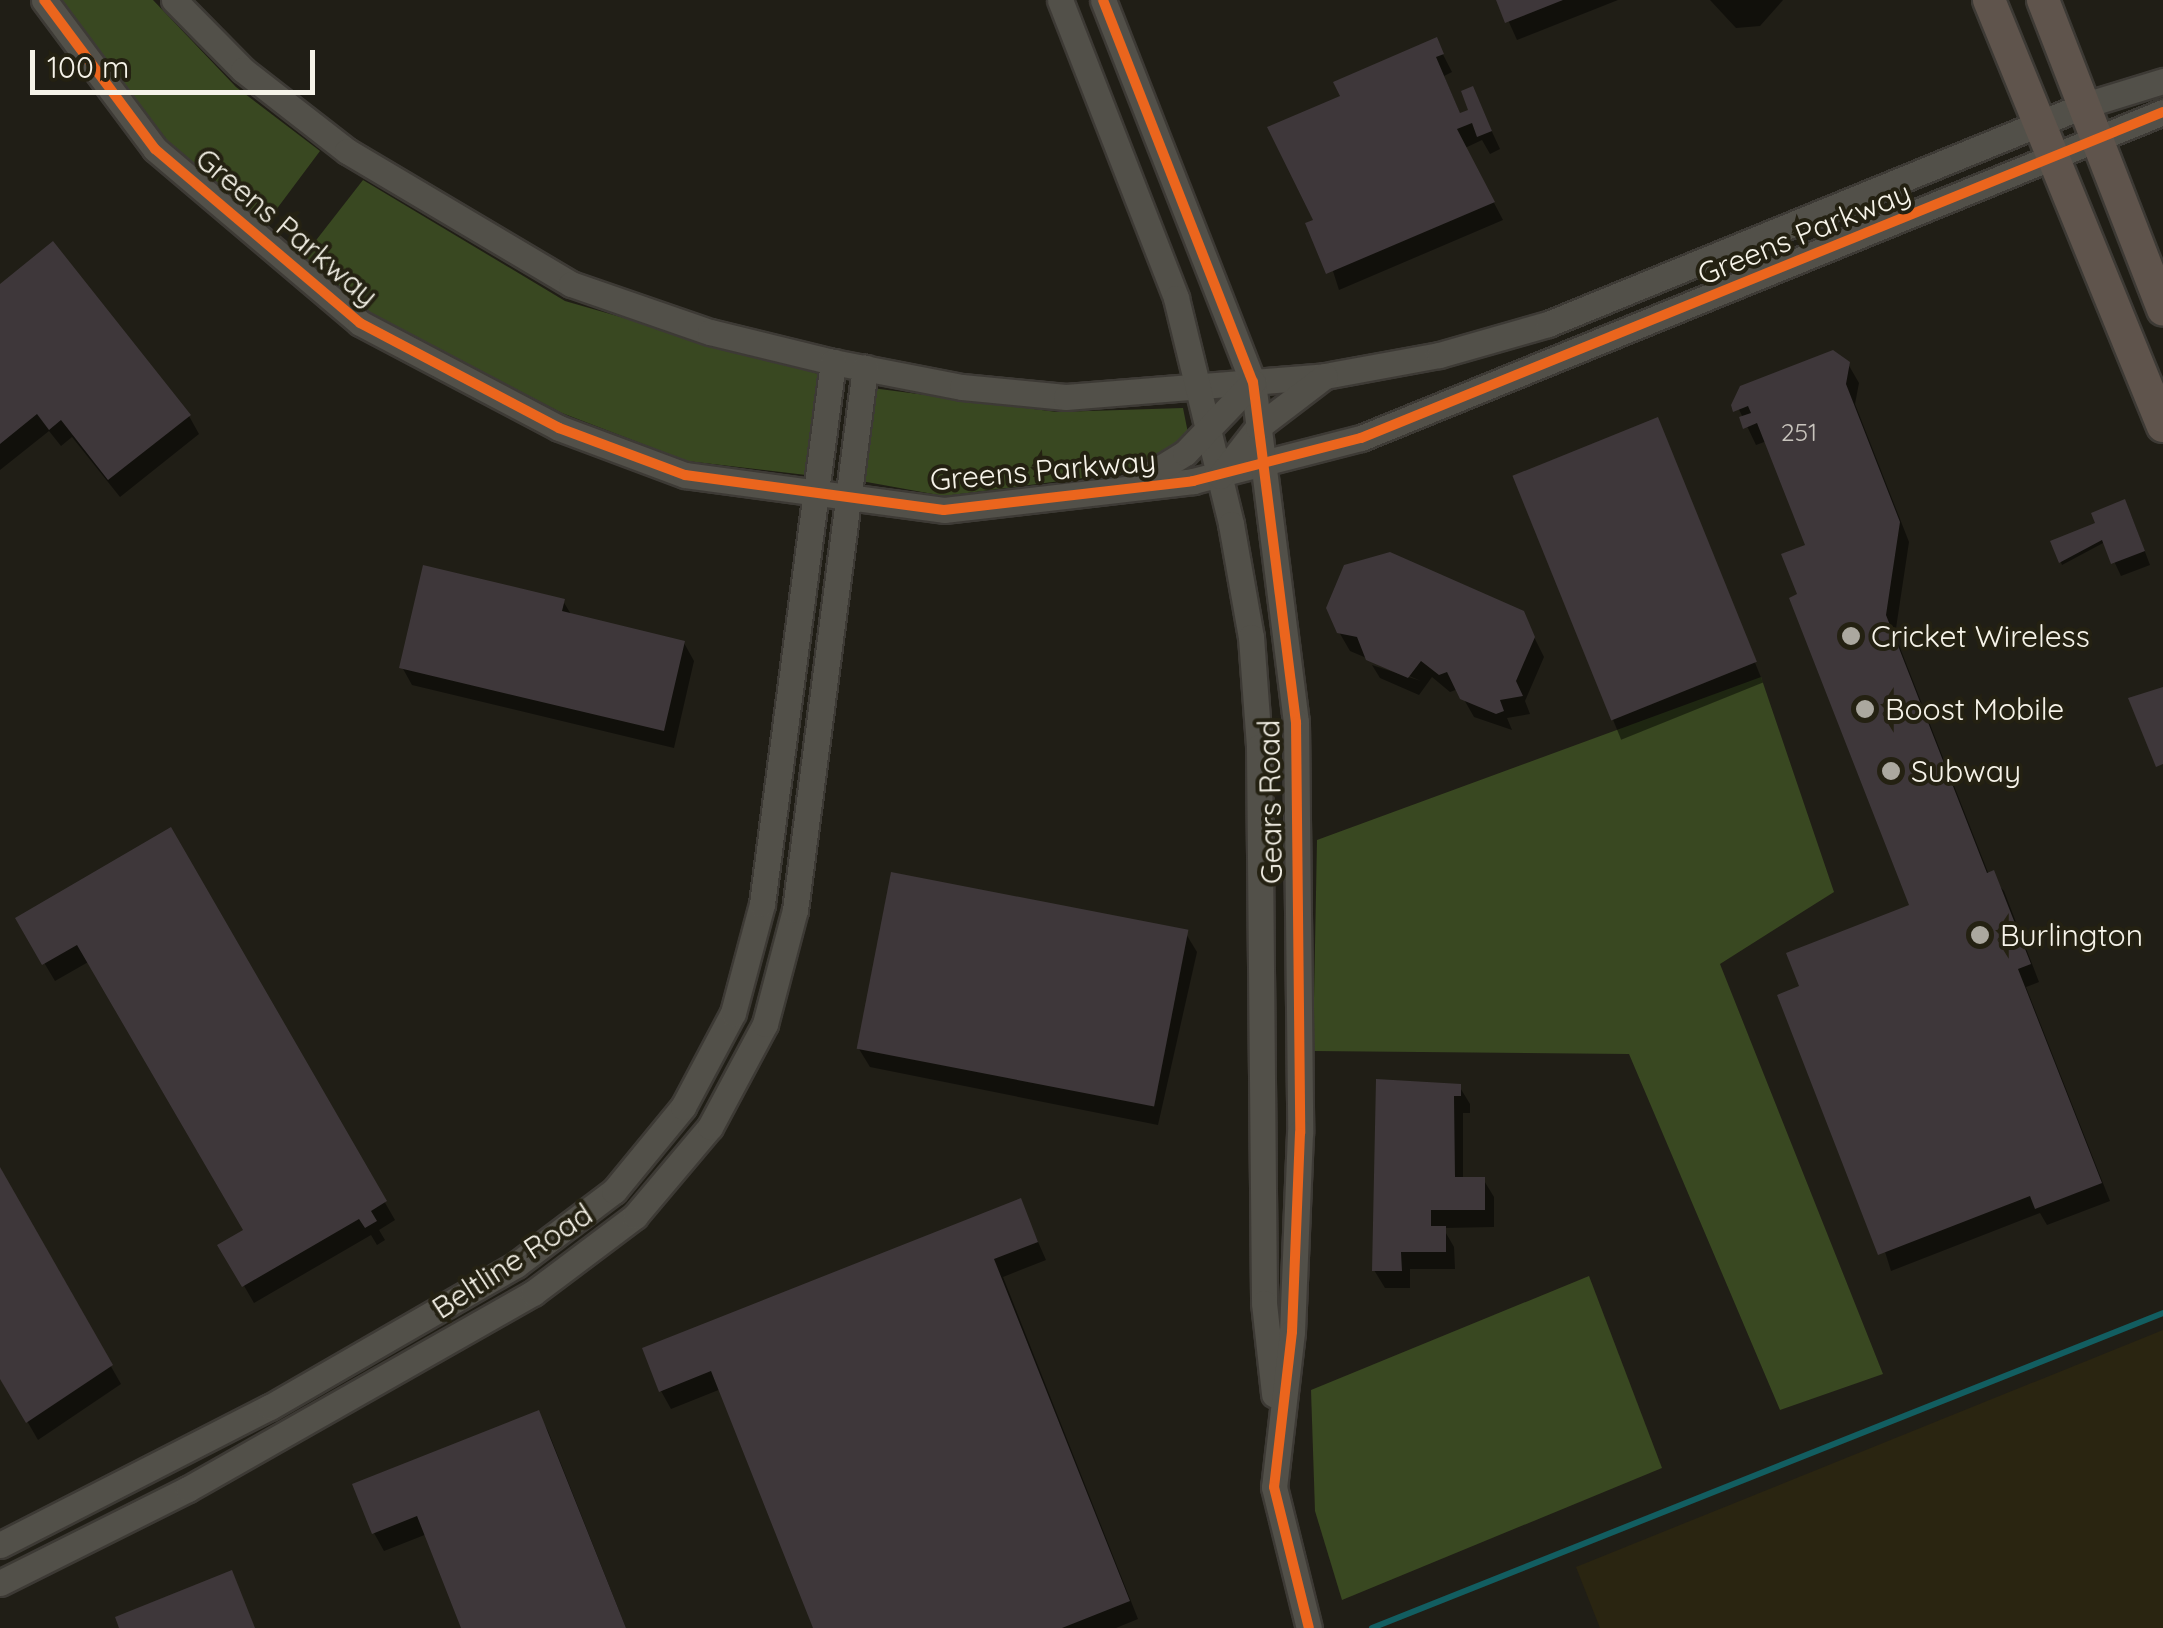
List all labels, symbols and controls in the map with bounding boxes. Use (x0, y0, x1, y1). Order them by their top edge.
scale bar (35, 30, 320, 92)
text: 100 m (47, 48, 129, 86)
street label: Greens Parkway (189, 140, 385, 314)
street label: Greens Parkway (1692, 174, 1916, 292)
house number: 251 (1781, 417, 1817, 447)
street label: Greens Parkway (929, 442, 1157, 498)
place label: Cricket Wireless (1871, 618, 2090, 654)
marker: Cricket Wireless (1840, 625, 1862, 647)
place label: Boost Mobile (1885, 691, 2064, 727)
marker: Boost Mobile (1854, 698, 1876, 720)
street label: Gears Road (1251, 720, 1289, 884)
place label: Subway (1911, 753, 2021, 789)
marker: Subway (1880, 760, 1902, 782)
place label: Burlington (2000, 917, 2143, 953)
marker: Burlington (1969, 924, 1991, 946)
street label: Beltline Road (425, 1196, 599, 1326)

